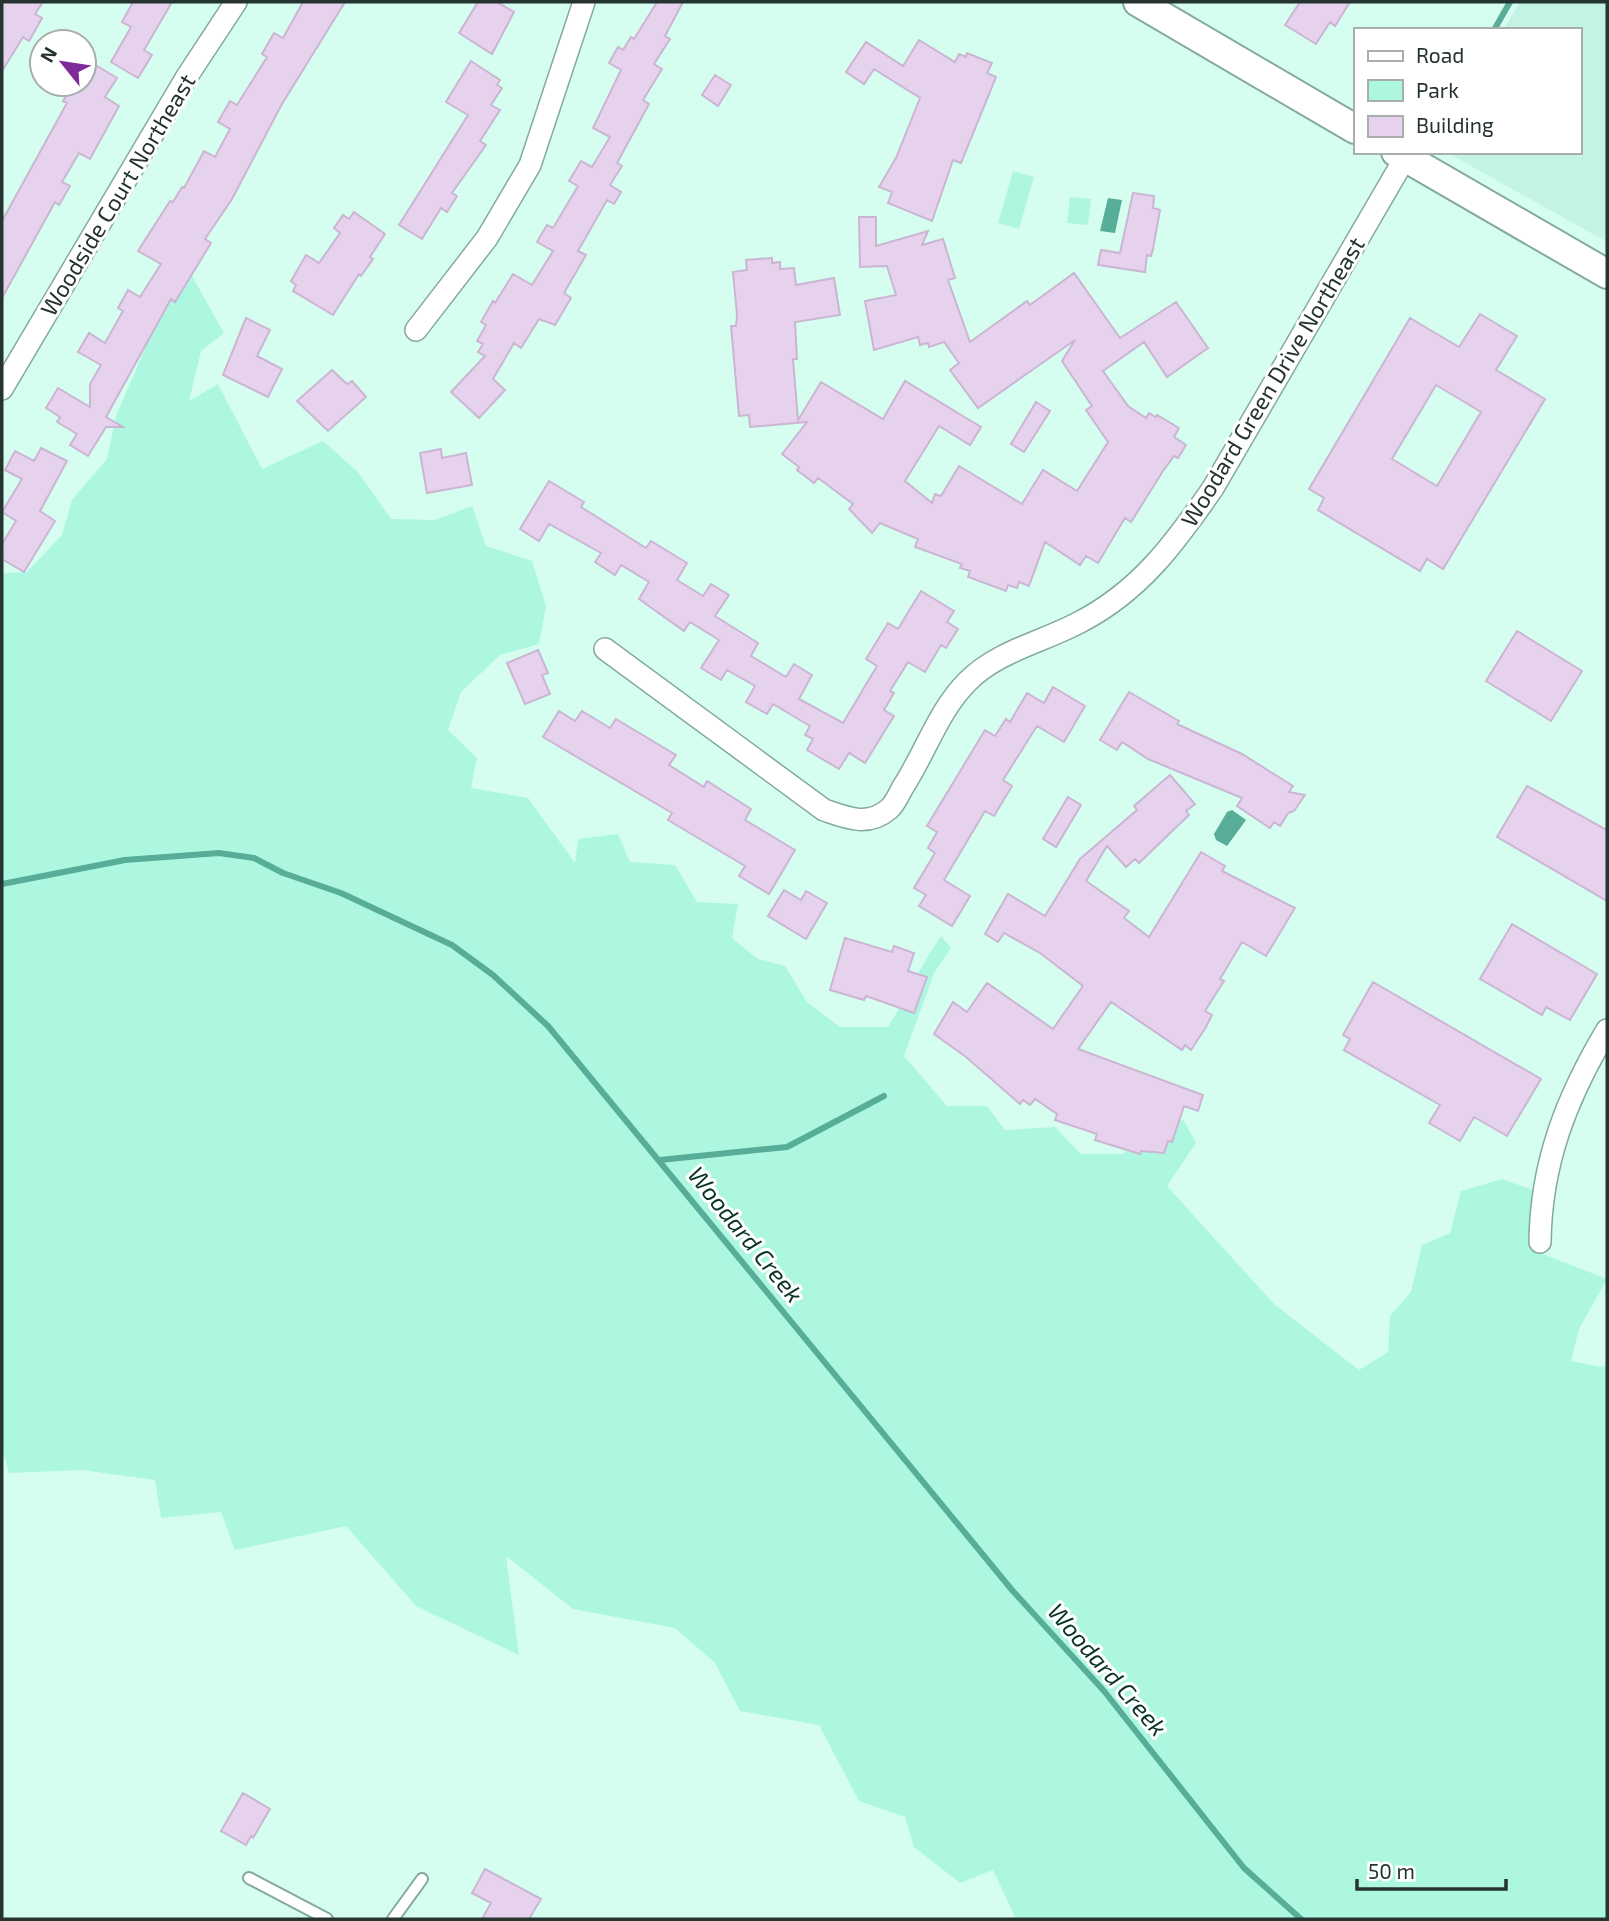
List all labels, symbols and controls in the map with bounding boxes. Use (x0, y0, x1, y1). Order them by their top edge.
north arrow (28, 28, 98, 98)
legend (1354, 28, 1581, 154)
text: Road (1416, 42, 1464, 67)
text: N (34, 43, 61, 66)
street label: Woodside Court Northeast (34, 68, 201, 321)
text: Park (1416, 77, 1459, 102)
text: Building (1416, 112, 1494, 137)
street label: Woodard Green Drive Northeast (1174, 231, 1370, 531)
water label: Woodard Creek (683, 1160, 810, 1308)
water label: Woodard Creek (1043, 1597, 1174, 1741)
scale bar (1357, 1848, 1506, 1892)
text: 50 m (1368, 1858, 1415, 1883)

